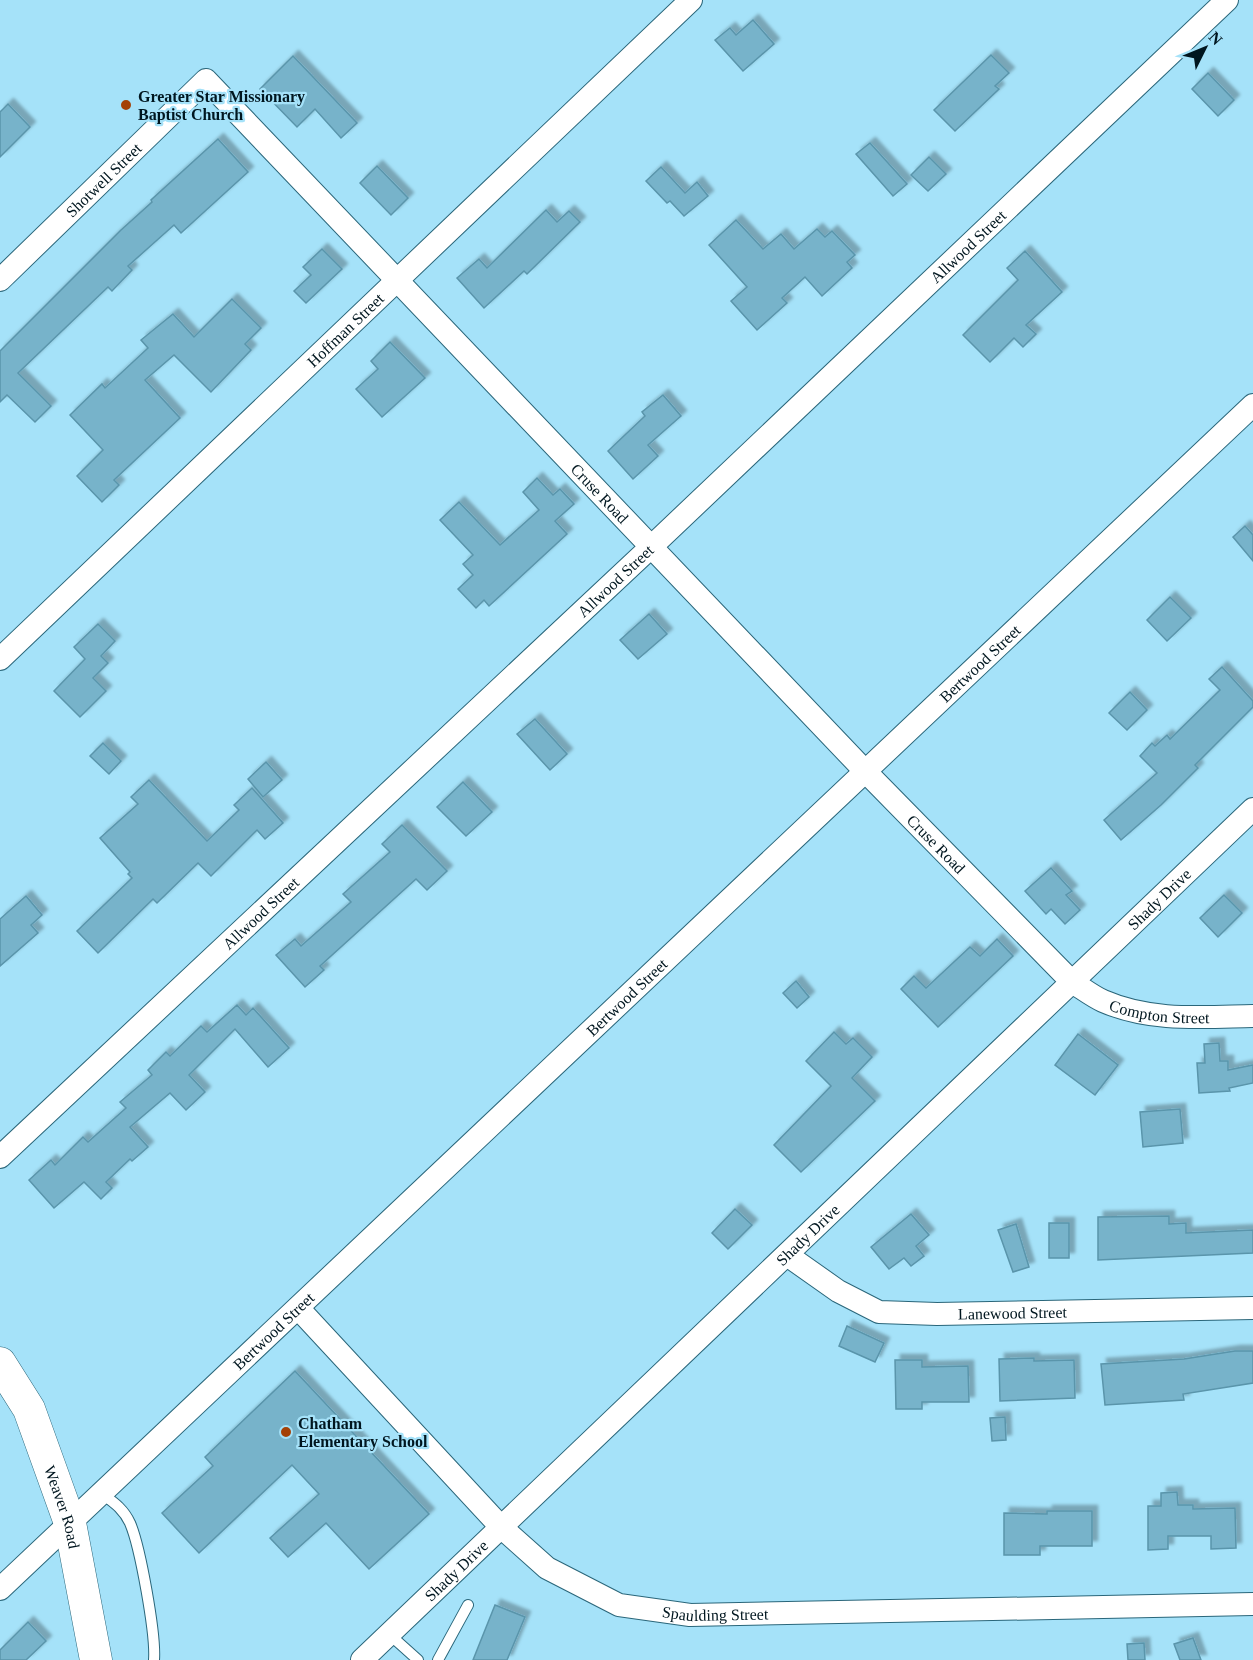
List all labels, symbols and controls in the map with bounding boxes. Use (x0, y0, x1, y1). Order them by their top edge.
north arrow (1175, 18, 1235, 78)
text: N (1205, 28, 1226, 48)
place label: Greater Star Missionary Baptist Church (138, 88, 305, 124)
marker: Greater Star Missionary Baptist Church (119, 98, 133, 112)
street label: Shotwell Street (62, 139, 145, 220)
street label: Allwood Street (927, 206, 1010, 286)
street label: Hoffman Street (304, 290, 388, 370)
street label: Cruse Road (568, 460, 632, 527)
street label: Allwood Street (574, 541, 657, 620)
street label: Bertwood Street (936, 621, 1024, 706)
street label: Cruse Road (904, 811, 968, 877)
street label: Shady Drive (1124, 865, 1194, 933)
street label: Allwood Street (220, 873, 303, 953)
street label: Bertwood Street (583, 955, 671, 1039)
street label: Compton Street (1107, 996, 1210, 1026)
street label: Shady Drive (773, 1201, 843, 1269)
street label: Bertwood Street (230, 1289, 318, 1373)
street label: Lanewood Street (958, 1304, 1068, 1323)
place label: Chatham Elementary School (298, 1415, 428, 1451)
marker: Chatham Elementary School (279, 1425, 293, 1439)
street label: Weaver Road (41, 1463, 83, 1550)
street label: Shady Drive (421, 1537, 491, 1605)
street label: Spaulding Street (661, 1603, 769, 1624)

